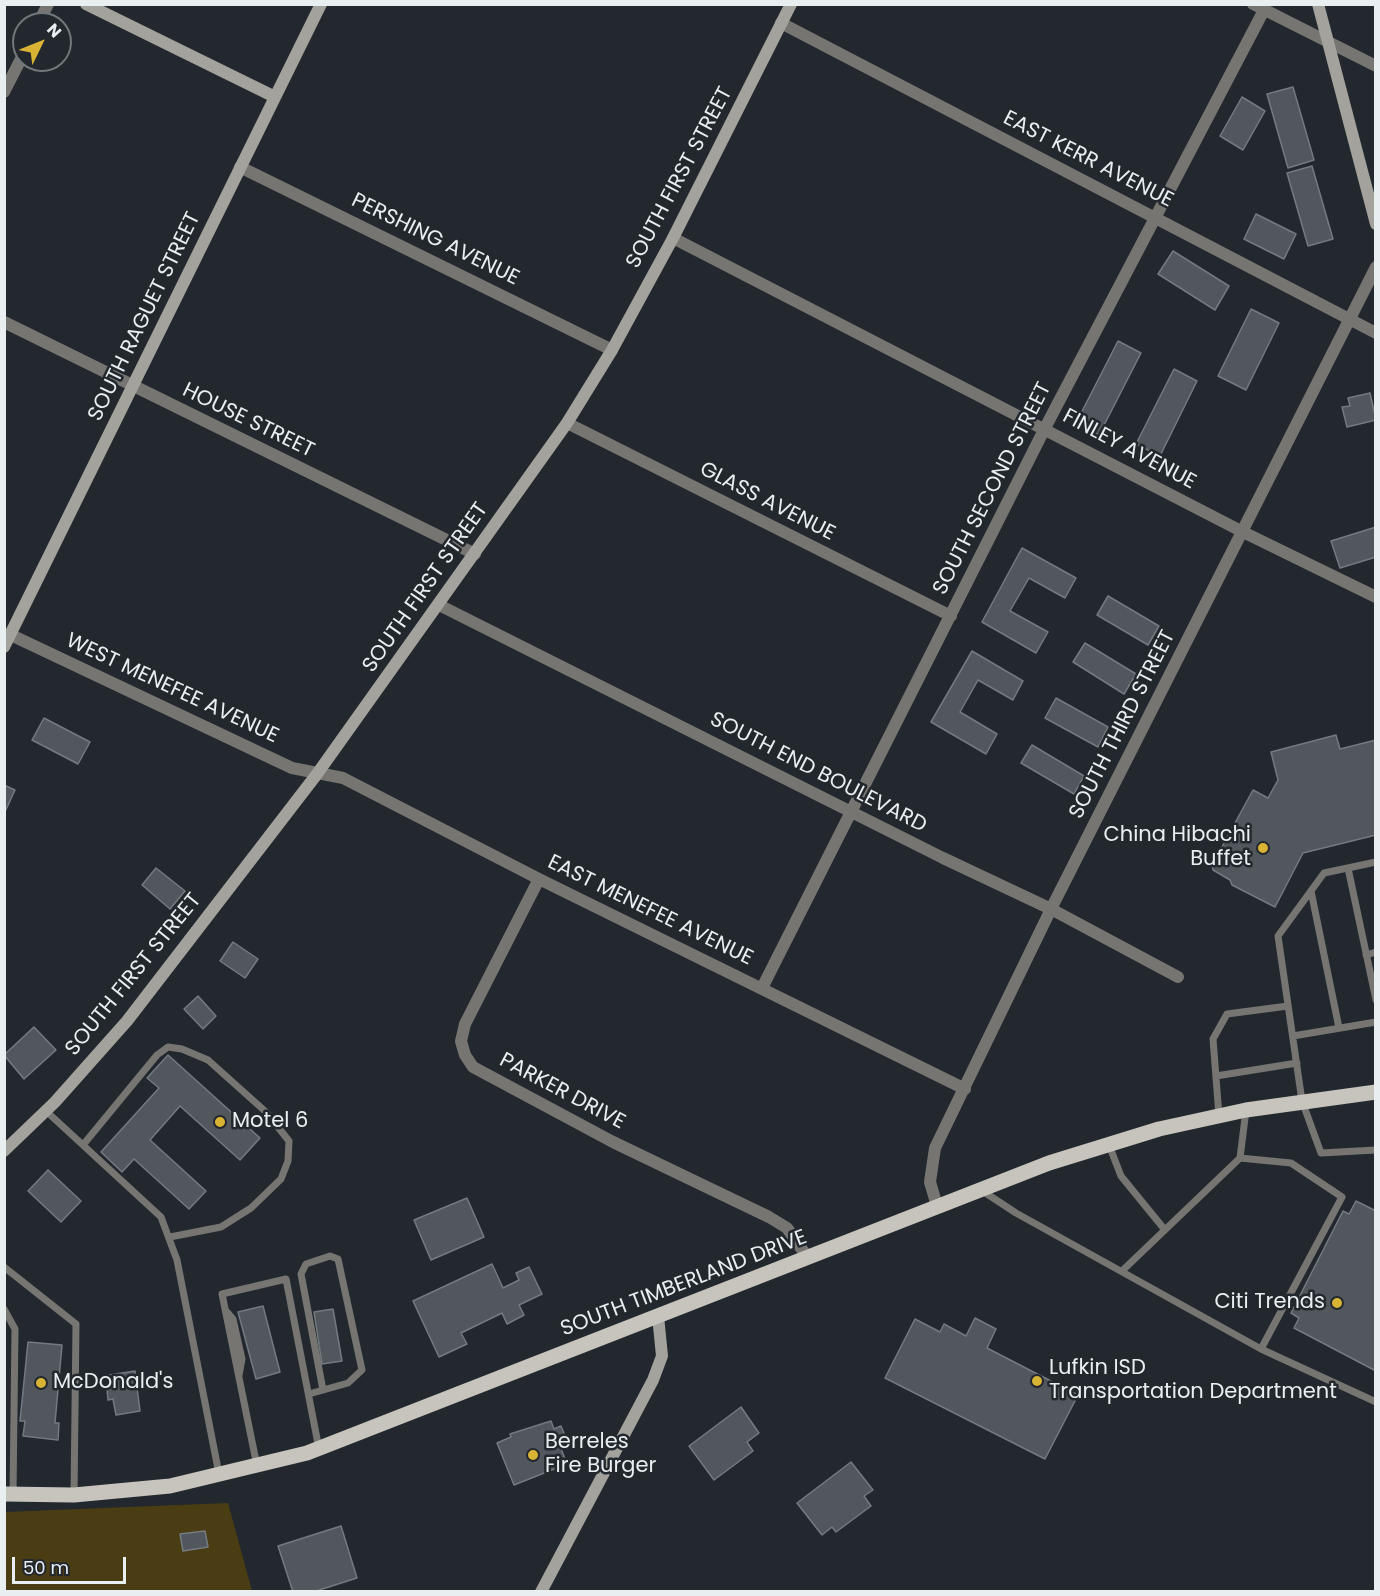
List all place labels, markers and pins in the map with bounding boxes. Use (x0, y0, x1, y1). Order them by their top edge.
place label: China Hibachi Buffet (1103, 823, 1251, 873)
marker: China Hibachi Buffet (1256, 841, 1270, 855)
place label: Motel 6 (232, 1109, 308, 1135)
marker: Motel 6 (213, 1115, 227, 1129)
place label: Citi Trends (1214, 1290, 1325, 1316)
marker: Citi Trends (1330, 1296, 1344, 1310)
place label: Lufkin ISD Transportation Department (1049, 1356, 1337, 1406)
place label: McDonald's (53, 1370, 173, 1396)
marker: Lufkin ISD Transportation Department (1030, 1374, 1044, 1388)
marker: McDonald's (34, 1376, 48, 1390)
place label: Berreles Fire Burger (545, 1430, 656, 1480)
marker: Berreles Fire Burger (526, 1448, 540, 1462)

